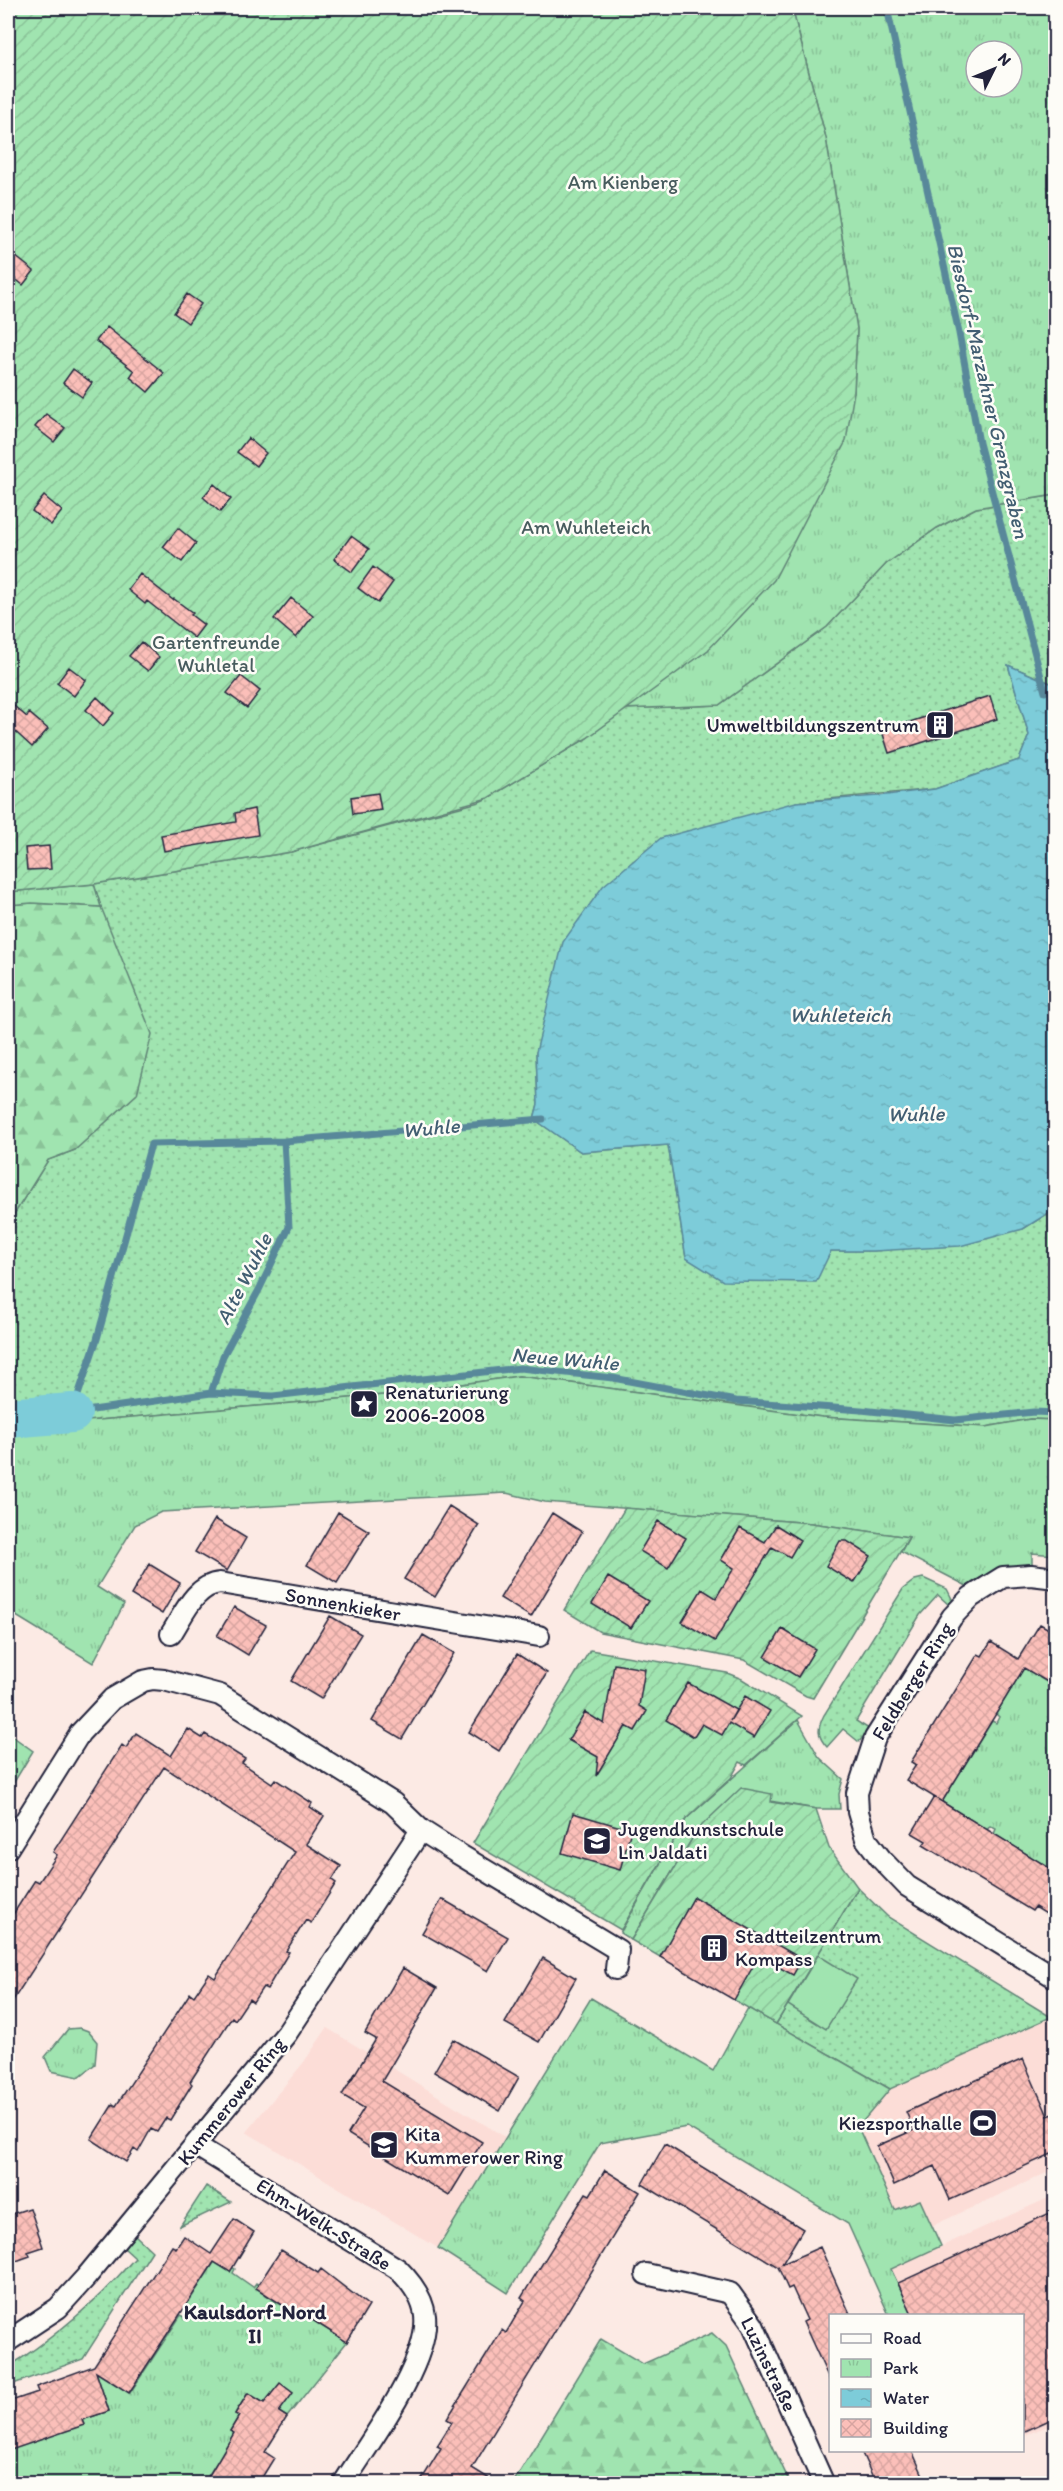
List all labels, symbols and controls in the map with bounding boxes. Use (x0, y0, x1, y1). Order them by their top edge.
north arrow (964, 39, 1024, 99)
text: N (994, 49, 1015, 70)
park label: Am Kienberg (568, 170, 679, 194)
water label: Biesdorf-Marzahner Grenzgraben (942, 241, 1035, 541)
park label: Am Wuhleteich (521, 515, 651, 539)
park label: Gartenfreunde Wuhletal (152, 630, 280, 677)
building icon: Umweltbildungszentrum (924, 709, 956, 741)
place label: Umweltbildungszentrum (707, 713, 919, 737)
water label: Wuhleteich (790, 1002, 891, 1027)
water label: Wuhle (887, 1100, 946, 1126)
water label: Wuhle (402, 1112, 461, 1142)
water label: Alte Wuhle (210, 1228, 277, 1328)
water label: Neue Wuhle (511, 1341, 621, 1376)
place label: Renaturierung 2006-2008 (385, 1380, 510, 1427)
place icon: Renaturierung 2006-2008 (348, 1388, 380, 1420)
street label: Sonnenkieker (283, 1582, 403, 1626)
street label: Feldberger Ring (866, 1617, 958, 1744)
place label: Jugendkunstschule Lin Jaldati (618, 1817, 784, 1864)
school or university icon: Jugendkunstschule Lin Jaldati (581, 1825, 613, 1857)
place label: Stadtteilzentrum Kompass (735, 1924, 881, 1971)
building icon: Stadtteilzentrum Kompass (698, 1932, 730, 1964)
street label: Kummerower Ring (172, 2031, 291, 2170)
sports icon: Kiezsporthalle (967, 2107, 999, 2139)
place label: Kiezsporthalle (838, 2111, 962, 2135)
place label: Kita Kummerower Ring (405, 2122, 564, 2169)
school or university icon: Kita Kummerower Ring (368, 2129, 400, 2161)
street label: Ehm-Welk-Straße (252, 2173, 396, 2275)
district label: Kaulsdorf-Nord II (184, 2299, 327, 2348)
street label: Luzinstraße (736, 2313, 802, 2415)
legend (829, 2314, 1024, 2452)
text: Road (883, 2327, 922, 2349)
text: Park (883, 2357, 918, 2379)
text: Water (883, 2387, 929, 2409)
text: Building (883, 2417, 949, 2439)

